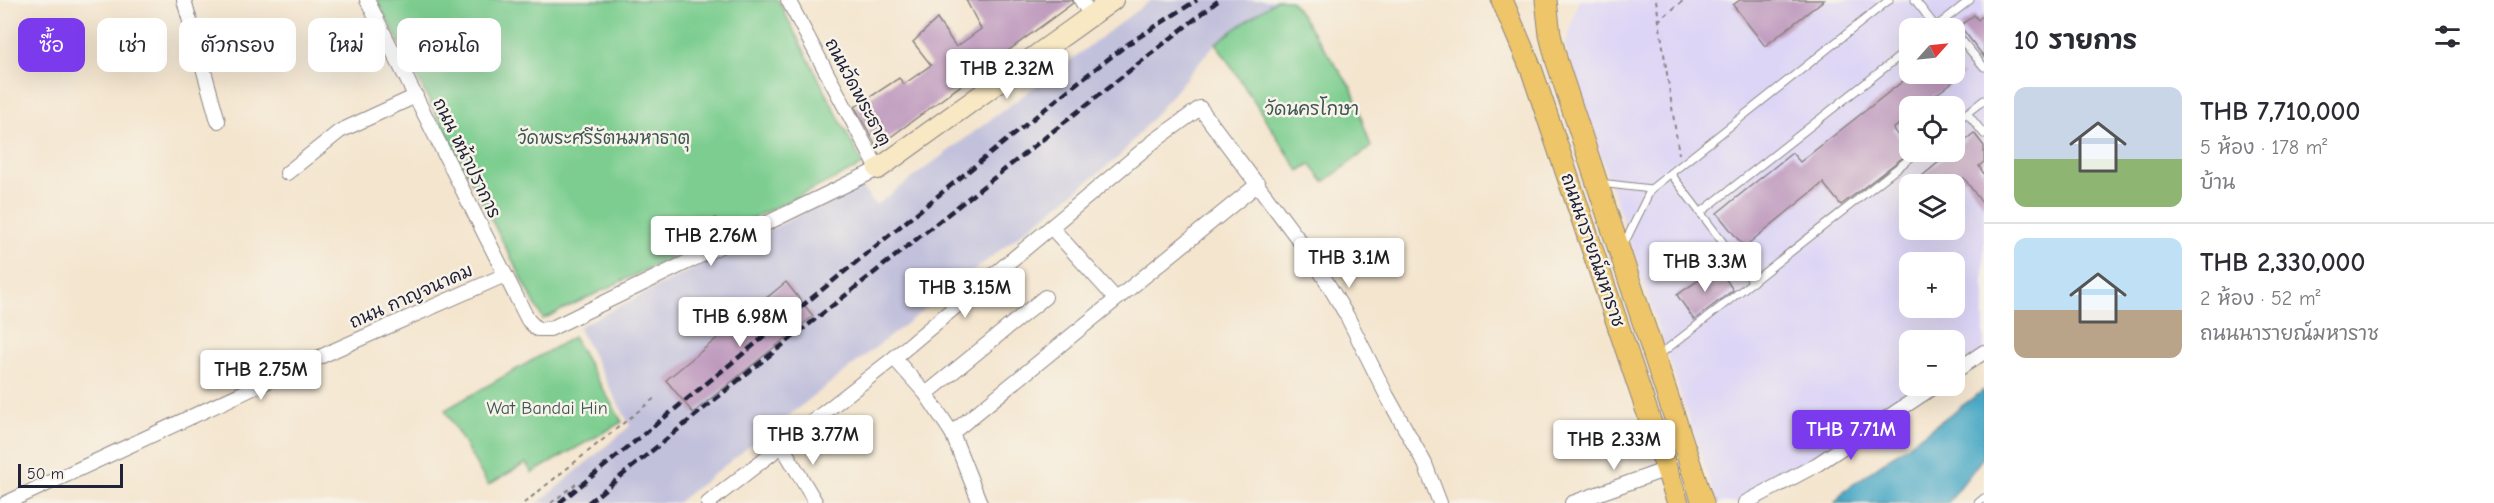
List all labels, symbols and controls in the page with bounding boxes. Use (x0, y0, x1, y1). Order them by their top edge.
chip: ซื้อ (18, 18, 85, 72)
chip: เช่า (97, 18, 167, 72)
chip: ตัวกรอง (179, 18, 296, 72)
chip: ใหม่ (308, 18, 385, 72)
chip: คอนโด (397, 18, 501, 72)
north arrow (1899, 18, 1965, 84)
map controls (1899, 18, 1965, 396)
icon: filters (2431, 20, 2464, 53)
text: 10 รายการ (2014, 26, 2137, 56)
street label: ถนนวัดพระธาตุ (818, 34, 896, 151)
pin: THB 2.32M (938, 49, 1076, 100)
text: THB 2.32M (960, 57, 1054, 80)
street label: ถนน หน้าปราการ (428, 94, 507, 222)
park label: วัดนครโกษา (1265, 96, 1359, 120)
button: locate (1899, 96, 1965, 162)
text: THB 7,710,000 (2200, 97, 2360, 127)
icon: home (2062, 111, 2134, 183)
park label: วัดพระศรีรัตนมหาธาตุ (518, 126, 690, 152)
text: 5 ห้อง · 178 m² (2200, 136, 2327, 159)
street label: ถนนนารายณ์มหาราช (1556, 170, 1631, 330)
text: บ้าน (2200, 171, 2235, 194)
button: layers (1899, 174, 1965, 240)
pin: THB 2.76M (642, 216, 780, 267)
text: THB 2.76M (665, 224, 757, 247)
pin: THB 3.1M (1287, 238, 1411, 289)
pin: THB 3.3M (1643, 242, 1767, 293)
text: THB 3.1M (1308, 246, 1390, 269)
text: THB 2,330,000 (2200, 248, 2365, 278)
text: THB 3.3M (1663, 250, 1747, 273)
button: + (1899, 252, 1965, 318)
street label: ถนน กาญจนาคม (346, 260, 476, 333)
icon: home (2062, 262, 2134, 334)
pin: THB 3.15M (896, 268, 1034, 319)
text: THB 3.15M (919, 276, 1011, 299)
text: 2 ห้อง · 52 m² (2200, 287, 2321, 310)
pin: THB 6.98M (671, 297, 809, 348)
text: THB 6.98M (693, 305, 788, 328)
text: ถนนนารายณ์มหาราช (2200, 322, 2379, 345)
button: − (1899, 330, 1965, 396)
pin: THB 2.75M (192, 350, 330, 401)
text: THB 2.75M (214, 358, 308, 381)
park label: Wat Bandai Hin (486, 398, 608, 419)
pin: THB 7.71M (1782, 410, 1920, 461)
pin: THB 3.77M (744, 415, 882, 466)
text: THB 7.71M (1806, 418, 1896, 441)
pin: THB 2.33M (1545, 420, 1683, 471)
text: THB 3.77M (767, 423, 859, 446)
text: THB 2.33M (1567, 428, 1661, 451)
scale bar (18, 461, 123, 488)
text: 50 m (27, 465, 64, 483)

